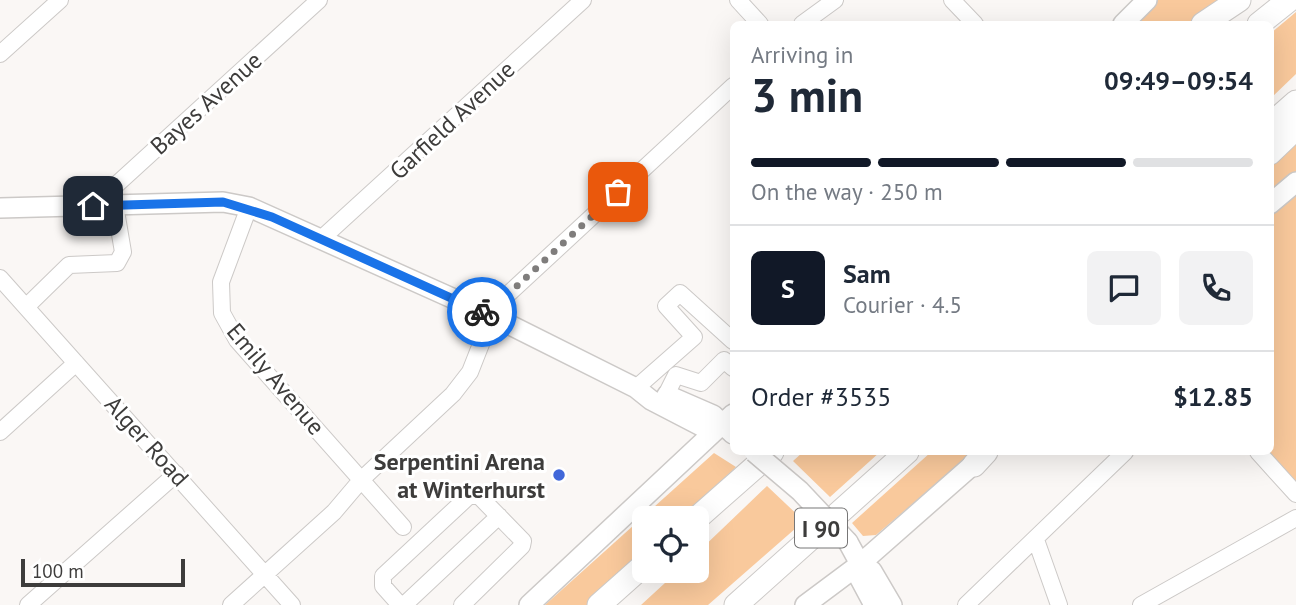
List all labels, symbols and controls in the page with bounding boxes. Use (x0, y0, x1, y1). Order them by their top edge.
text: Arriving in (751, 40, 853, 69)
street label: Bayes Avenue (144, 45, 268, 161)
street label: Garfield Avenue (383, 54, 521, 186)
text: 09:49–09:54 (1104, 64, 1253, 97)
text: 3 min (751, 65, 863, 125)
pin (588, 162, 648, 222)
icon: bag (599, 173, 637, 211)
pin (63, 176, 123, 236)
text: On the way · 250 m (751, 177, 943, 206)
icon: home (74, 187, 112, 225)
button: chat (1087, 251, 1161, 325)
button: phone (1179, 251, 1253, 325)
text: Sam (843, 257, 891, 290)
text: S (781, 272, 795, 305)
courier (447, 277, 517, 347)
text: Courier · 4.5 (843, 290, 962, 319)
icon: bike (463, 293, 501, 331)
street label: Emily Avenue (220, 317, 332, 441)
text: Order #3535 (751, 380, 891, 413)
text: $12.85 (1173, 380, 1253, 413)
street label: Alger Road (98, 389, 196, 493)
place label: Serpentini Arena at Winterhurst (374, 446, 546, 505)
marker: Serpentini Arena at Winterhurst (551, 467, 567, 483)
map controls (632, 506, 709, 583)
button: locate (632, 506, 709, 583)
road number: I 90 (795, 508, 847, 548)
scale bar (21, 556, 186, 588)
text: 100 m (32, 559, 84, 583)

